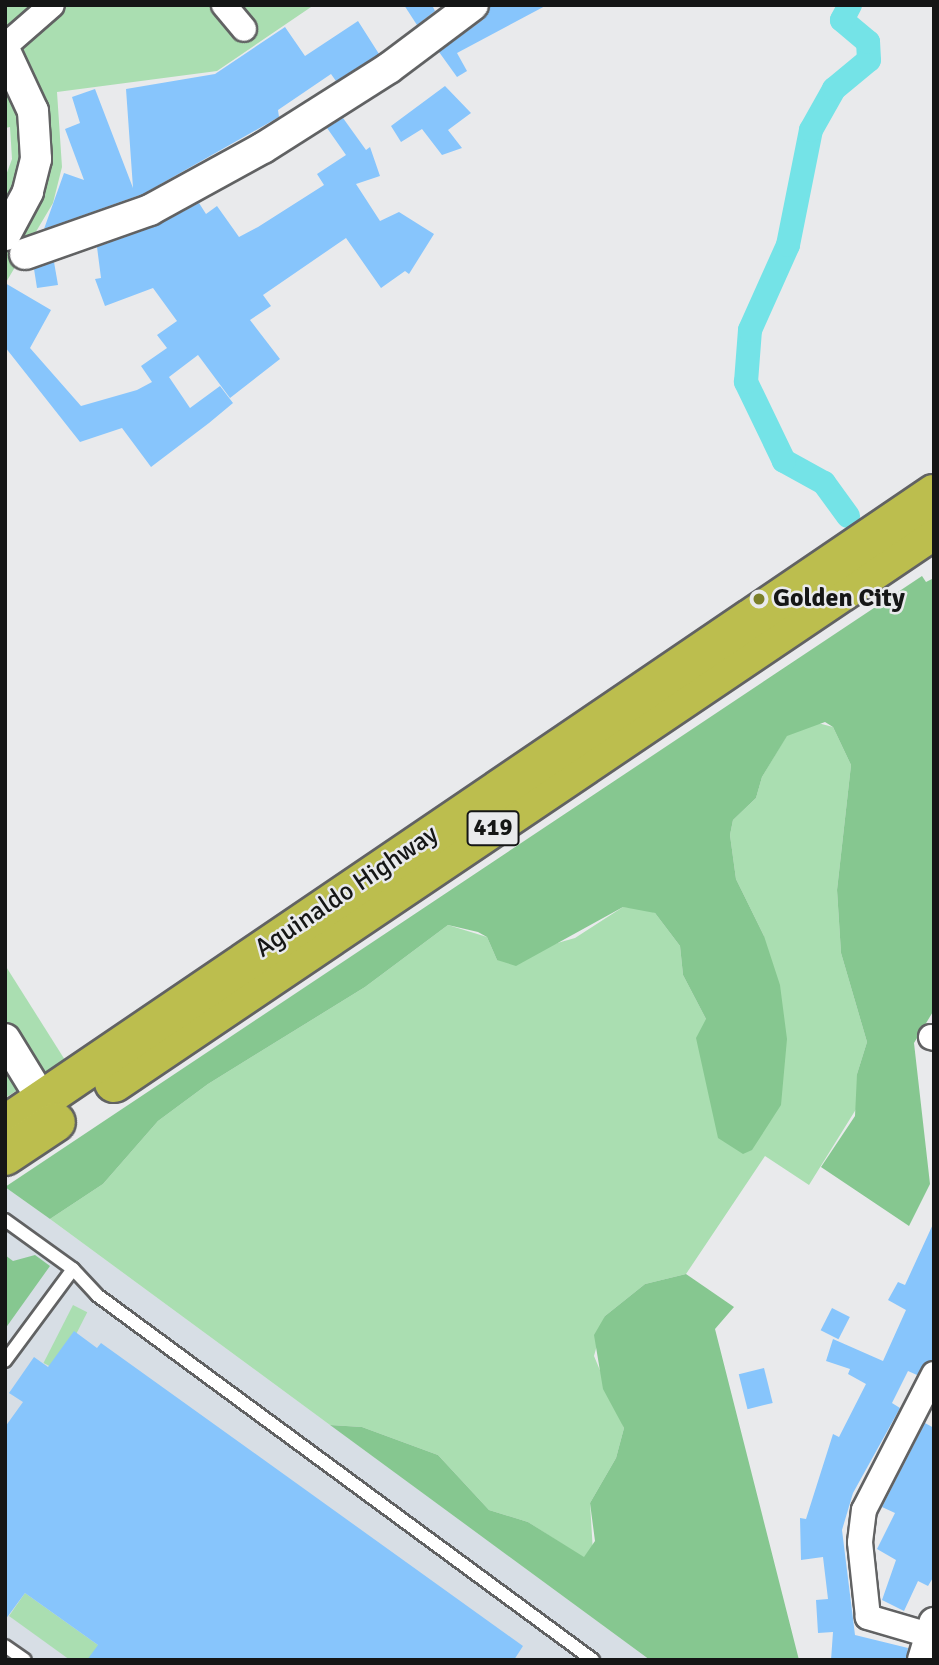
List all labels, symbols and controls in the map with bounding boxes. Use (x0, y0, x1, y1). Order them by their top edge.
place label: Golden City (773, 583, 905, 615)
marker: Golden City (751, 591, 767, 607)
road number: 419 (465, 808, 521, 848)
street label: Aguinaldo Highway (250, 819, 444, 965)

